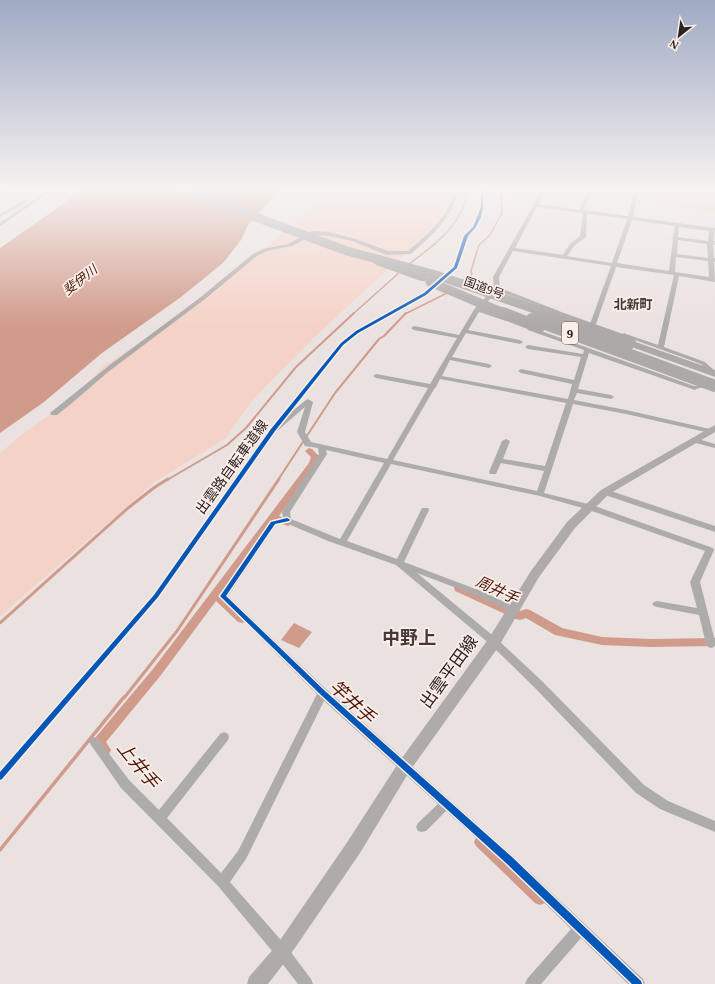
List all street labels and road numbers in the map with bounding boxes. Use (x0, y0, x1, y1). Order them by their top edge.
street label: 国道9号 (462, 274, 506, 302)
road number: 9 (562, 322, 578, 344)
street label: 出雲路自転車道線 (193, 417, 271, 517)
street label: 出雲平田線 (416, 632, 482, 712)

